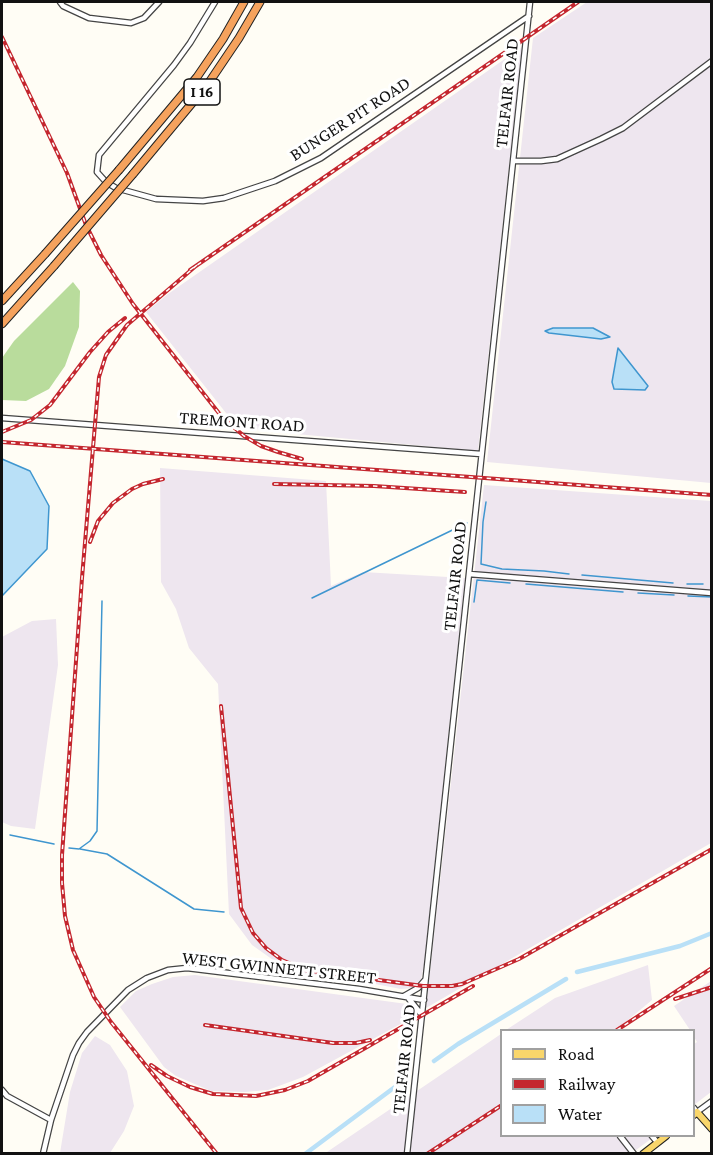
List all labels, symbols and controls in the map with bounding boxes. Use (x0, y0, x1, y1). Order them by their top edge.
street label: TELFAIR ROAD (491, 37, 523, 149)
street label: BUNGER PIT ROAD (286, 72, 414, 166)
road number: I 16 (184, 79, 220, 105)
street label: TREMONT ROAD (179, 407, 305, 437)
street label: TELFAIR ROAD (439, 520, 471, 632)
street label: WEST GWINNETT STREET (181, 947, 377, 989)
street label: TELFAIR ROAD (388, 1003, 420, 1115)
legend (500, 1029, 695, 1137)
text: Road (558, 1044, 595, 1064)
text: Railway (558, 1074, 615, 1094)
text: Water (558, 1104, 602, 1124)

